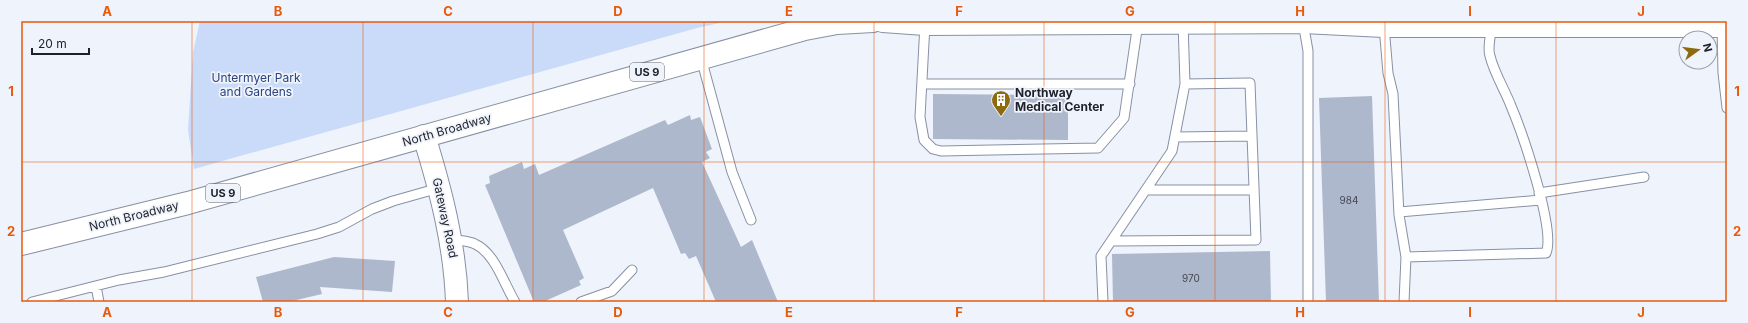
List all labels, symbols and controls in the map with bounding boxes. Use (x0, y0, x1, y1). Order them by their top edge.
text: A (102, 3, 112, 19)
text: B (274, 3, 283, 19)
text: C (443, 3, 453, 19)
text: D (613, 3, 623, 19)
text: E (785, 3, 793, 19)
text: F (955, 3, 963, 19)
text: G (1125, 3, 1135, 19)
text: H (1295, 3, 1305, 19)
text: I (1468, 3, 1472, 19)
text: J (1637, 3, 1645, 19)
scale bar (32, 30, 89, 56)
north arrow (1678, 30, 1718, 70)
text: 20 m (38, 36, 67, 51)
text: N (1700, 42, 1716, 53)
road number: US 9 (630, 63, 664, 81)
park label: Untermyer Park and Gardens (212, 70, 301, 99)
text: 1 (8, 83, 14, 99)
text: 1 (1734, 83, 1740, 99)
place label: Northway Medical Center (1015, 85, 1104, 114)
building icon: Northway Medical Center (990, 89, 1012, 117)
street label: North Broadway (401, 110, 493, 149)
street label: Gateway Road (430, 176, 461, 259)
road number: US 9 (206, 184, 240, 202)
house number: 984 (1340, 194, 1358, 206)
street label: North Broadway (87, 197, 181, 234)
text: 2 (7, 223, 15, 239)
text: 2 (1733, 223, 1741, 239)
house number: 970 (1182, 272, 1200, 284)
text: A (102, 304, 112, 320)
text: B (274, 304, 283, 320)
text: C (443, 304, 453, 320)
text: D (613, 304, 623, 320)
text: E (785, 304, 793, 320)
text: F (955, 304, 963, 320)
text: G (1125, 304, 1135, 320)
text: H (1295, 304, 1305, 320)
text: I (1468, 304, 1472, 320)
text: J (1637, 304, 1645, 320)

